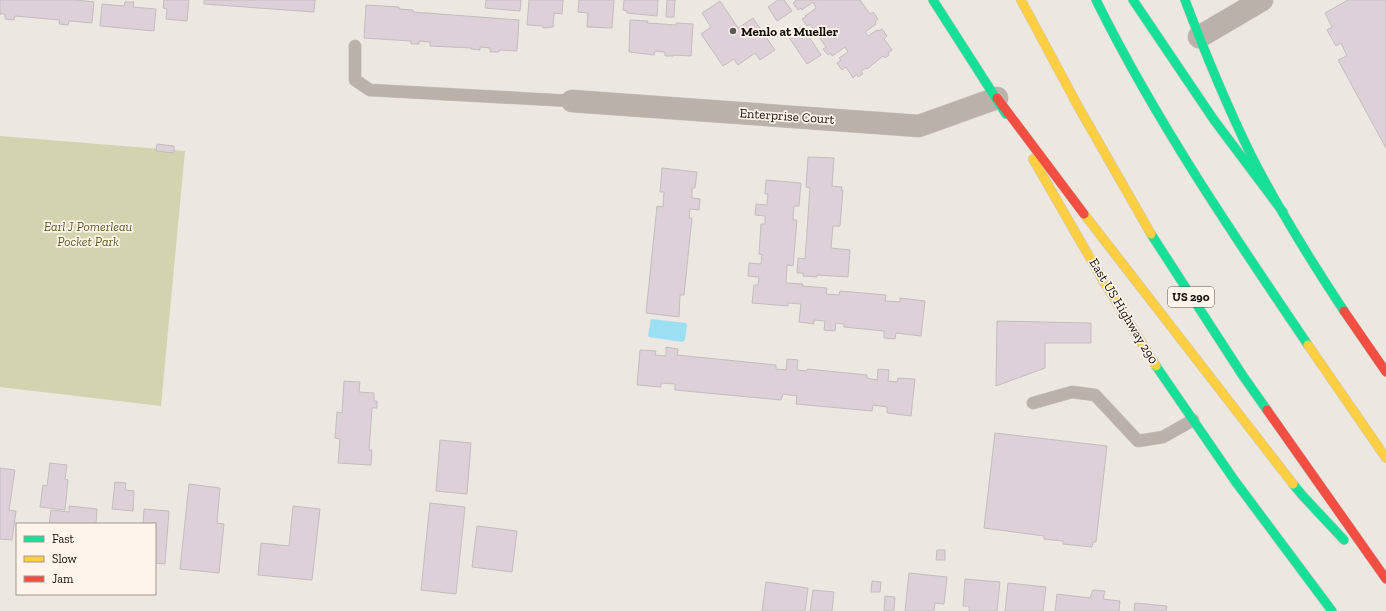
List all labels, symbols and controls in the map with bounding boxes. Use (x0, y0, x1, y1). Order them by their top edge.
place label: Menlo at Mueller (741, 24, 839, 39)
marker: Menlo at Mueller (728, 26, 738, 36)
street label: Enterprise Court (739, 105, 835, 127)
park label: Earl J Pomerleau Pocket Park (44, 219, 133, 249)
street label: East US Highway 290 (1087, 255, 1161, 367)
road number: US 290 (1168, 287, 1214, 307)
legend (16, 523, 156, 595)
text: Fast (52, 532, 75, 546)
text: Slow (52, 552, 78, 566)
text: Jam (52, 572, 74, 586)

